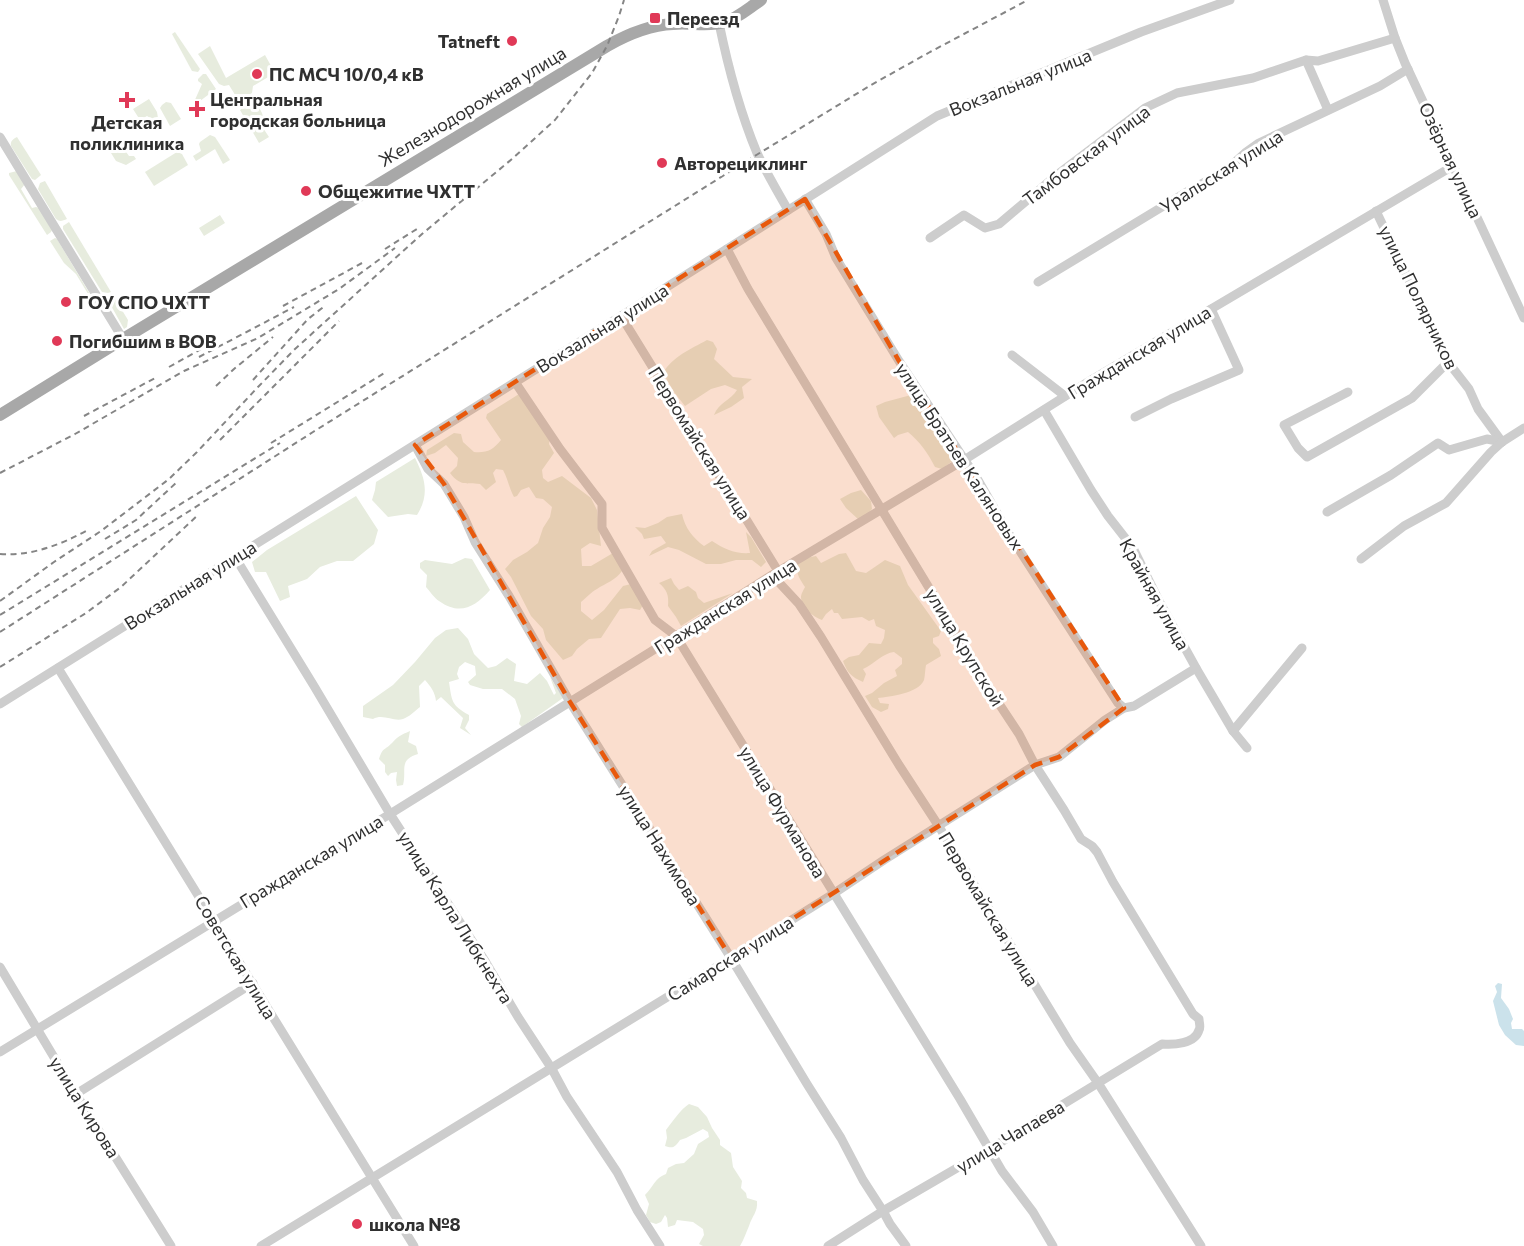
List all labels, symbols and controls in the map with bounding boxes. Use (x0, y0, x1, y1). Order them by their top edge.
place label: Переезд (667, 7, 739, 29)
marker: Переезд (648, 11, 662, 25)
place label: Tatneft (438, 30, 500, 52)
marker: Tatneft (505, 34, 519, 48)
street label: Железнодорожная улица (374, 41, 570, 171)
street label: Вокзальная улица (946, 43, 1094, 121)
place label: ПС МСЧ 10/0,4 кВ (269, 63, 424, 85)
marker: ПС МСЧ 10/0,4 кВ (250, 67, 264, 81)
place label: Центральная городская больница (210, 88, 386, 131)
marker: Детская поликлиника (118, 91, 136, 109)
street label: Озёрная улица (1415, 99, 1487, 221)
marker: Центральная городская больница (188, 100, 206, 118)
street label: Тамбовская улица (1018, 100, 1154, 210)
place label: Детская поликлиника (70, 111, 184, 154)
street label: Уральская улица (1156, 124, 1286, 218)
place label: Авторециклинг (674, 152, 808, 174)
marker: Авторециклинг (655, 156, 669, 170)
place label: Общежитие ЧХТТ (318, 180, 475, 202)
marker: Общежитие ЧХТТ (299, 184, 313, 198)
street label: улица Полярников (1375, 222, 1463, 372)
street label: Вокзальная улица (532, 279, 672, 377)
place label: ГОУ СПО ЧХТТ (78, 291, 211, 313)
marker: ГОУ СПО ЧХТТ (59, 295, 73, 309)
street label: Гражданская улица (1064, 301, 1214, 403)
place label: Погибшим в ВОВ (69, 330, 217, 352)
marker: Погибшим в ВОВ (50, 334, 64, 348)
street label: улица Братьев Каляновых (891, 358, 1029, 554)
street label: Первомайская улица (644, 362, 756, 524)
street label: Крайняя улица (1115, 534, 1195, 654)
street label: Вокзальная улица (120, 536, 260, 634)
street label: Гражданская улица (650, 553, 800, 659)
street label: улица Крупской (921, 584, 1009, 710)
street label: улица Фурманова (735, 742, 831, 882)
street label: улица Нахимова (614, 781, 706, 909)
street label: Гражданская улица (236, 810, 386, 912)
street label: улица Карла Либкнехта (394, 827, 518, 1007)
street label: Первомайская улица (934, 828, 1044, 990)
street label: Советская улица (190, 891, 282, 1023)
street label: Самарская улица (663, 910, 797, 1006)
street label: улица Кирова (45, 1052, 125, 1162)
street label: улица Чапаева (952, 1095, 1068, 1177)
place label: школа №8 (369, 1213, 461, 1235)
marker: школа №8 (350, 1217, 364, 1231)

